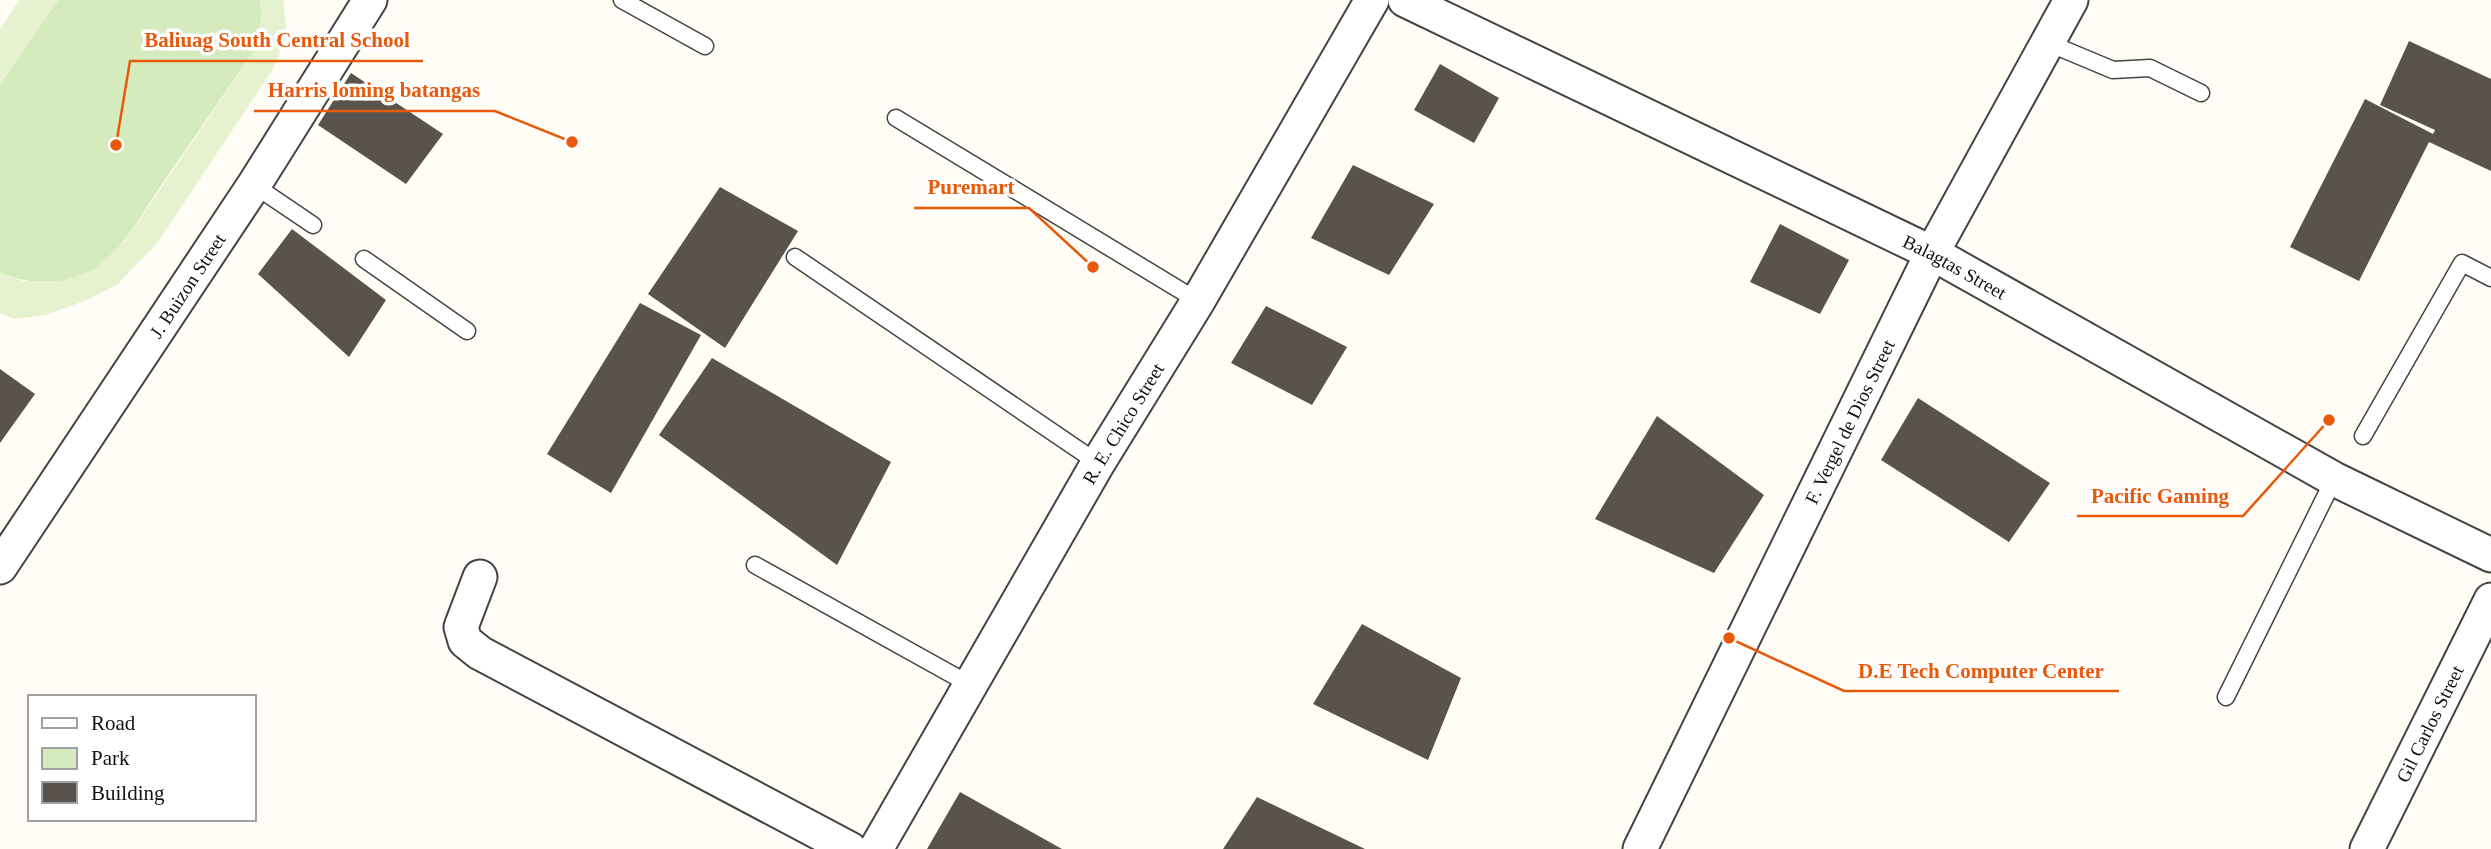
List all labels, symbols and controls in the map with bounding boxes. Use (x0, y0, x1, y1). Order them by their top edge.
callout: Baliuag South Central School (130, 19, 423, 61)
text: Baliuag South Central School (144, 28, 410, 52)
callout: Harris loming batangas (254, 69, 495, 111)
text: Harris loming batangas (268, 78, 480, 102)
callout: Puremart (914, 166, 1029, 208)
text: Puremart (927, 175, 1015, 199)
street label: J. Buizon Street (145, 229, 230, 342)
street label: Balagtas Street (1899, 231, 2010, 304)
street label: F. Vergel de Dios Street (1801, 336, 1899, 507)
street label: R. E. Chico Street (1078, 359, 1168, 488)
callout: Pacific Gaming (2077, 474, 2243, 516)
text: Pacific Gaming (2091, 484, 2230, 508)
callout: D.E Tech Computer Center (1844, 649, 2119, 691)
text: D.E Tech Computer Center (1858, 659, 2104, 683)
street label: Gil Carlos Street (2392, 661, 2468, 786)
legend (28, 695, 256, 821)
text: Road (91, 711, 136, 735)
text: Park (91, 746, 130, 770)
text: Building (91, 781, 165, 805)

